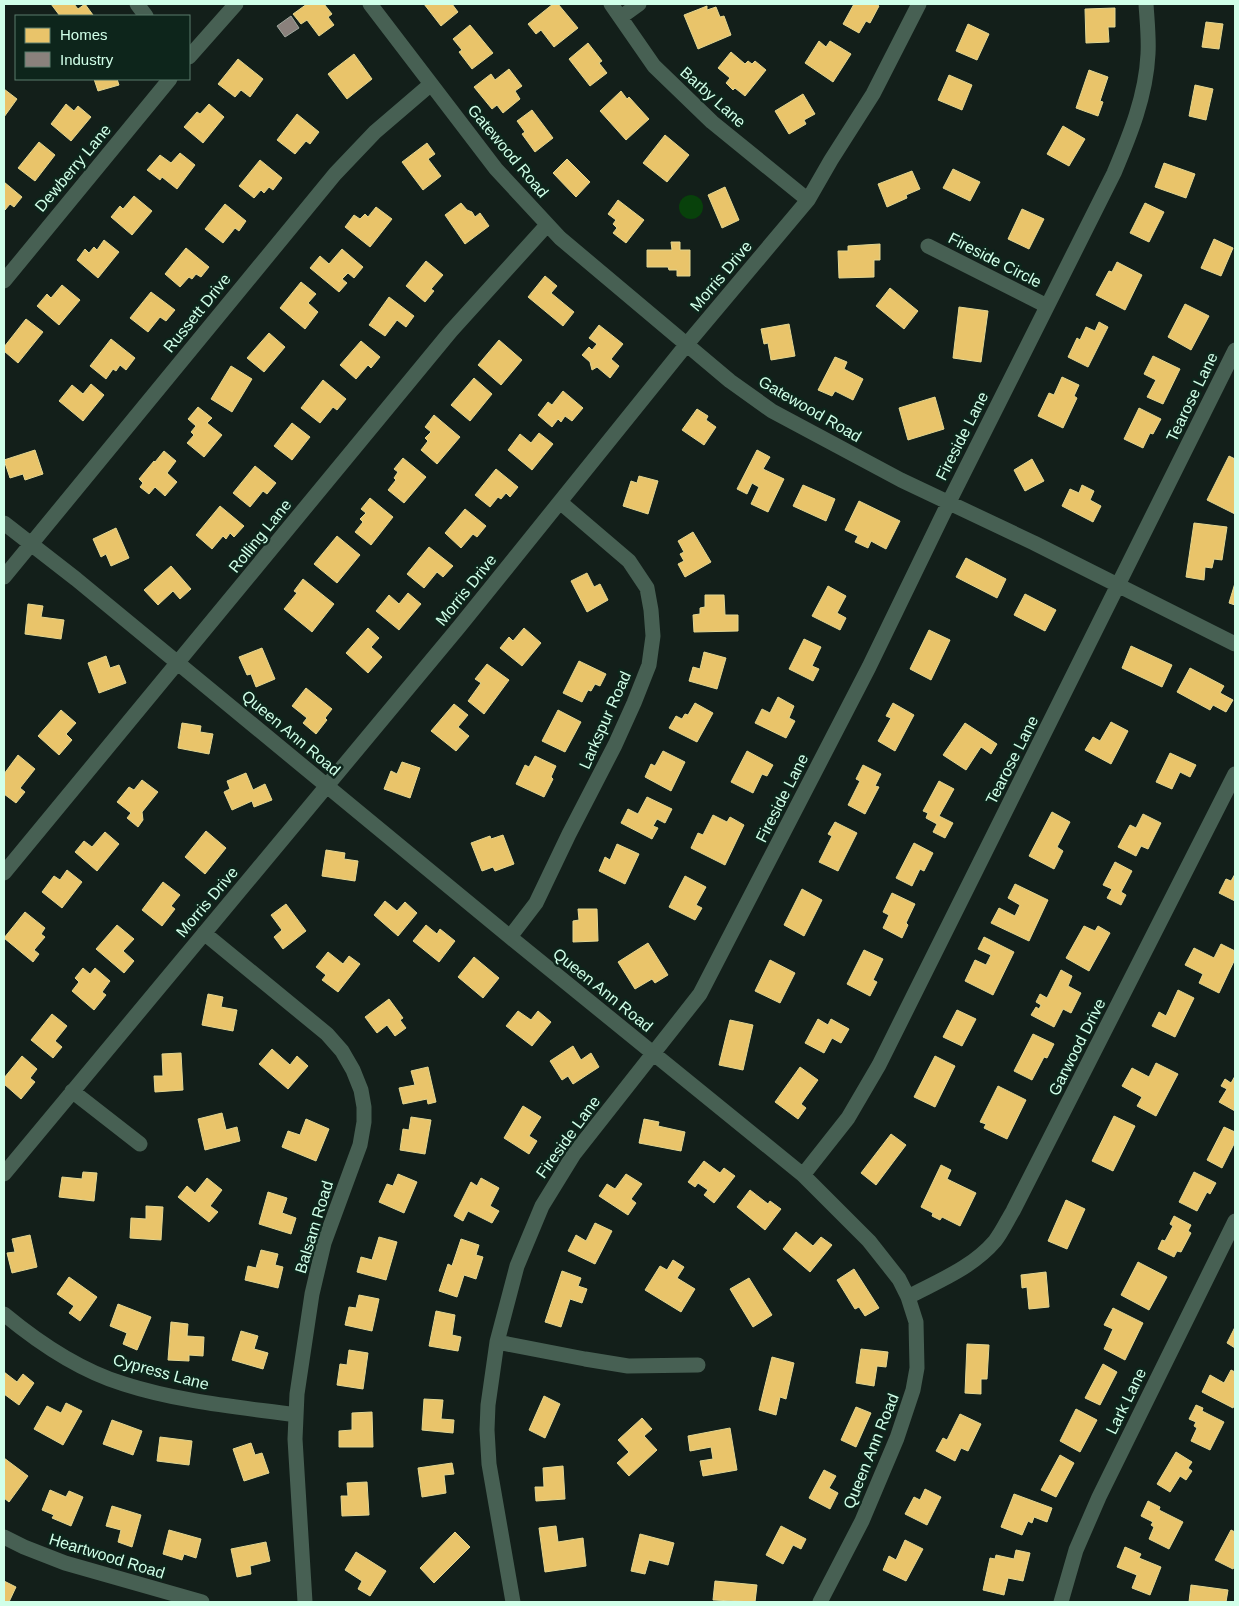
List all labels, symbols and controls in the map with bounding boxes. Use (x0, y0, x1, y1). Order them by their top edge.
legend (15, 15, 190, 80)
text: Homes (60, 26, 108, 43)
text: Industry (60, 51, 114, 68)
street label: Barby Lane (677, 63, 749, 131)
street label: Gatewood Road (464, 101, 552, 201)
street label: Dewberry Lane (32, 121, 114, 215)
street label: Fireside Circle (946, 229, 1044, 291)
street label: Morris Drive (687, 237, 755, 314)
street label: Russett Drive (160, 270, 234, 356)
street label: Tearose Lane (1163, 350, 1221, 444)
street label: Gatewood Road (756, 373, 864, 445)
street label: Fireside Lane (932, 389, 992, 483)
street label: Rolling Lane (225, 496, 295, 576)
street label: Morris Drive (432, 551, 500, 629)
street label: Larkspur Road (576, 669, 634, 771)
street label: Queen Ann Road (239, 687, 343, 779)
street label: Tearose Lane (982, 713, 1042, 807)
street label: Fireside Lane (752, 751, 812, 845)
street label: Morris Drive (173, 863, 241, 940)
street label: Queen Ann Road (550, 945, 656, 1035)
street label: Garwood Drive (1045, 996, 1109, 1098)
street label: Fireside Lane (533, 1093, 603, 1181)
street label: Balsam Road (292, 1179, 336, 1275)
street label: Cypress Lane (111, 1351, 211, 1393)
street label: Lark Lane (1103, 1365, 1149, 1437)
street label: Queen Ann Road (840, 1391, 902, 1511)
street label: Heartwood Road (47, 1530, 167, 1582)

